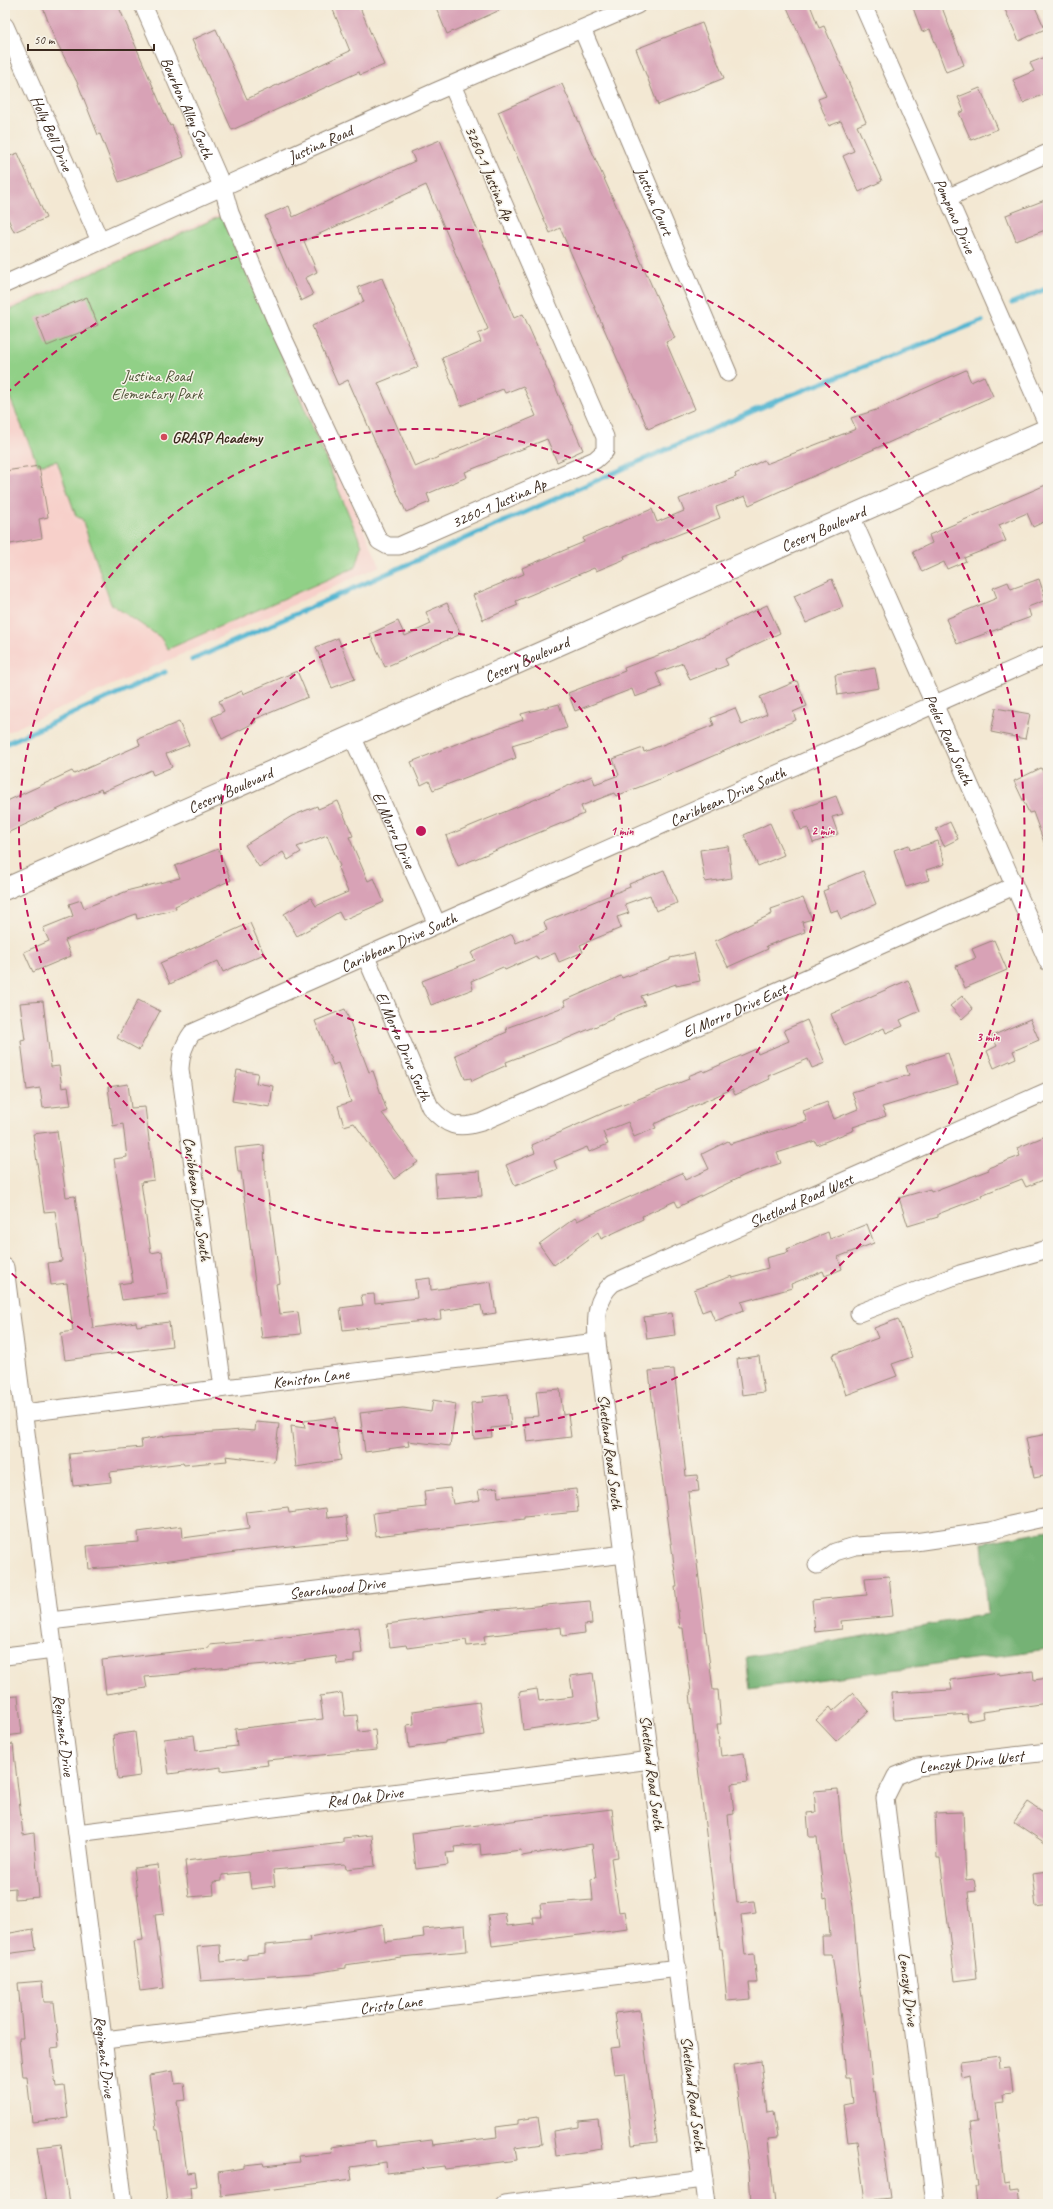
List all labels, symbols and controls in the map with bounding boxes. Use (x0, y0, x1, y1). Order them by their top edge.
scale bar (28, 26, 154, 52)
text: 50 m (34, 32, 56, 48)
street label: Bourbon Alley South (156, 54, 218, 163)
street label: Holly Bell Drive (26, 92, 78, 176)
street label: Justina Road (284, 120, 358, 168)
street label: 3260-1 Justina Ap (460, 123, 518, 225)
street label: Justina Court (630, 164, 678, 240)
street label: Pompano Drive (929, 176, 980, 258)
park label: Justina Road Elementary Park (112, 366, 204, 404)
place label: GRASP Academy (172, 428, 264, 448)
marker: GRASP Academy (159, 432, 169, 442)
street label: 3260-1 Justina Ap (449, 473, 550, 533)
street label: Cesery Boulevard (778, 501, 871, 557)
street label: Cesery Boulevard (482, 631, 575, 687)
street label: Peeler Road South (920, 691, 978, 789)
street label: Cesery Boulevard (185, 762, 278, 818)
street label: Caribbean Drive South (667, 762, 790, 831)
street label: El Morro Drive (368, 789, 420, 873)
text: 1 min (611, 823, 634, 839)
text: 2 min (812, 823, 835, 839)
centre of rings (414, 824, 428, 838)
street label: Caribbean Drive South (338, 908, 461, 977)
street label: El Morro Drive East (680, 979, 791, 1043)
street label: El Morro Drive South (371, 989, 436, 1106)
text: 3 min (977, 1029, 1000, 1045)
street label: Caribbean Drive South (178, 1136, 216, 1263)
street label: Shetland Road West (746, 1169, 858, 1233)
street label: Keniston Lane (272, 1364, 352, 1393)
street label: Shetland Road South (593, 1394, 627, 1511)
street label: Searchwood Drive (288, 1573, 388, 1604)
street label: Regiment Drive (48, 1693, 79, 1779)
street label: Shetland Road South (635, 1715, 669, 1832)
street label: Lenczyk Drive West (918, 1746, 1027, 1778)
street label: Red Oak Drive (326, 1782, 406, 1812)
street label: Lenczyk Drive (894, 1951, 923, 2029)
street label: Cristo Lane (359, 1991, 425, 2019)
street label: Regiment Drive (89, 2015, 120, 2101)
street label: Shetland Road South (676, 2036, 710, 2153)

